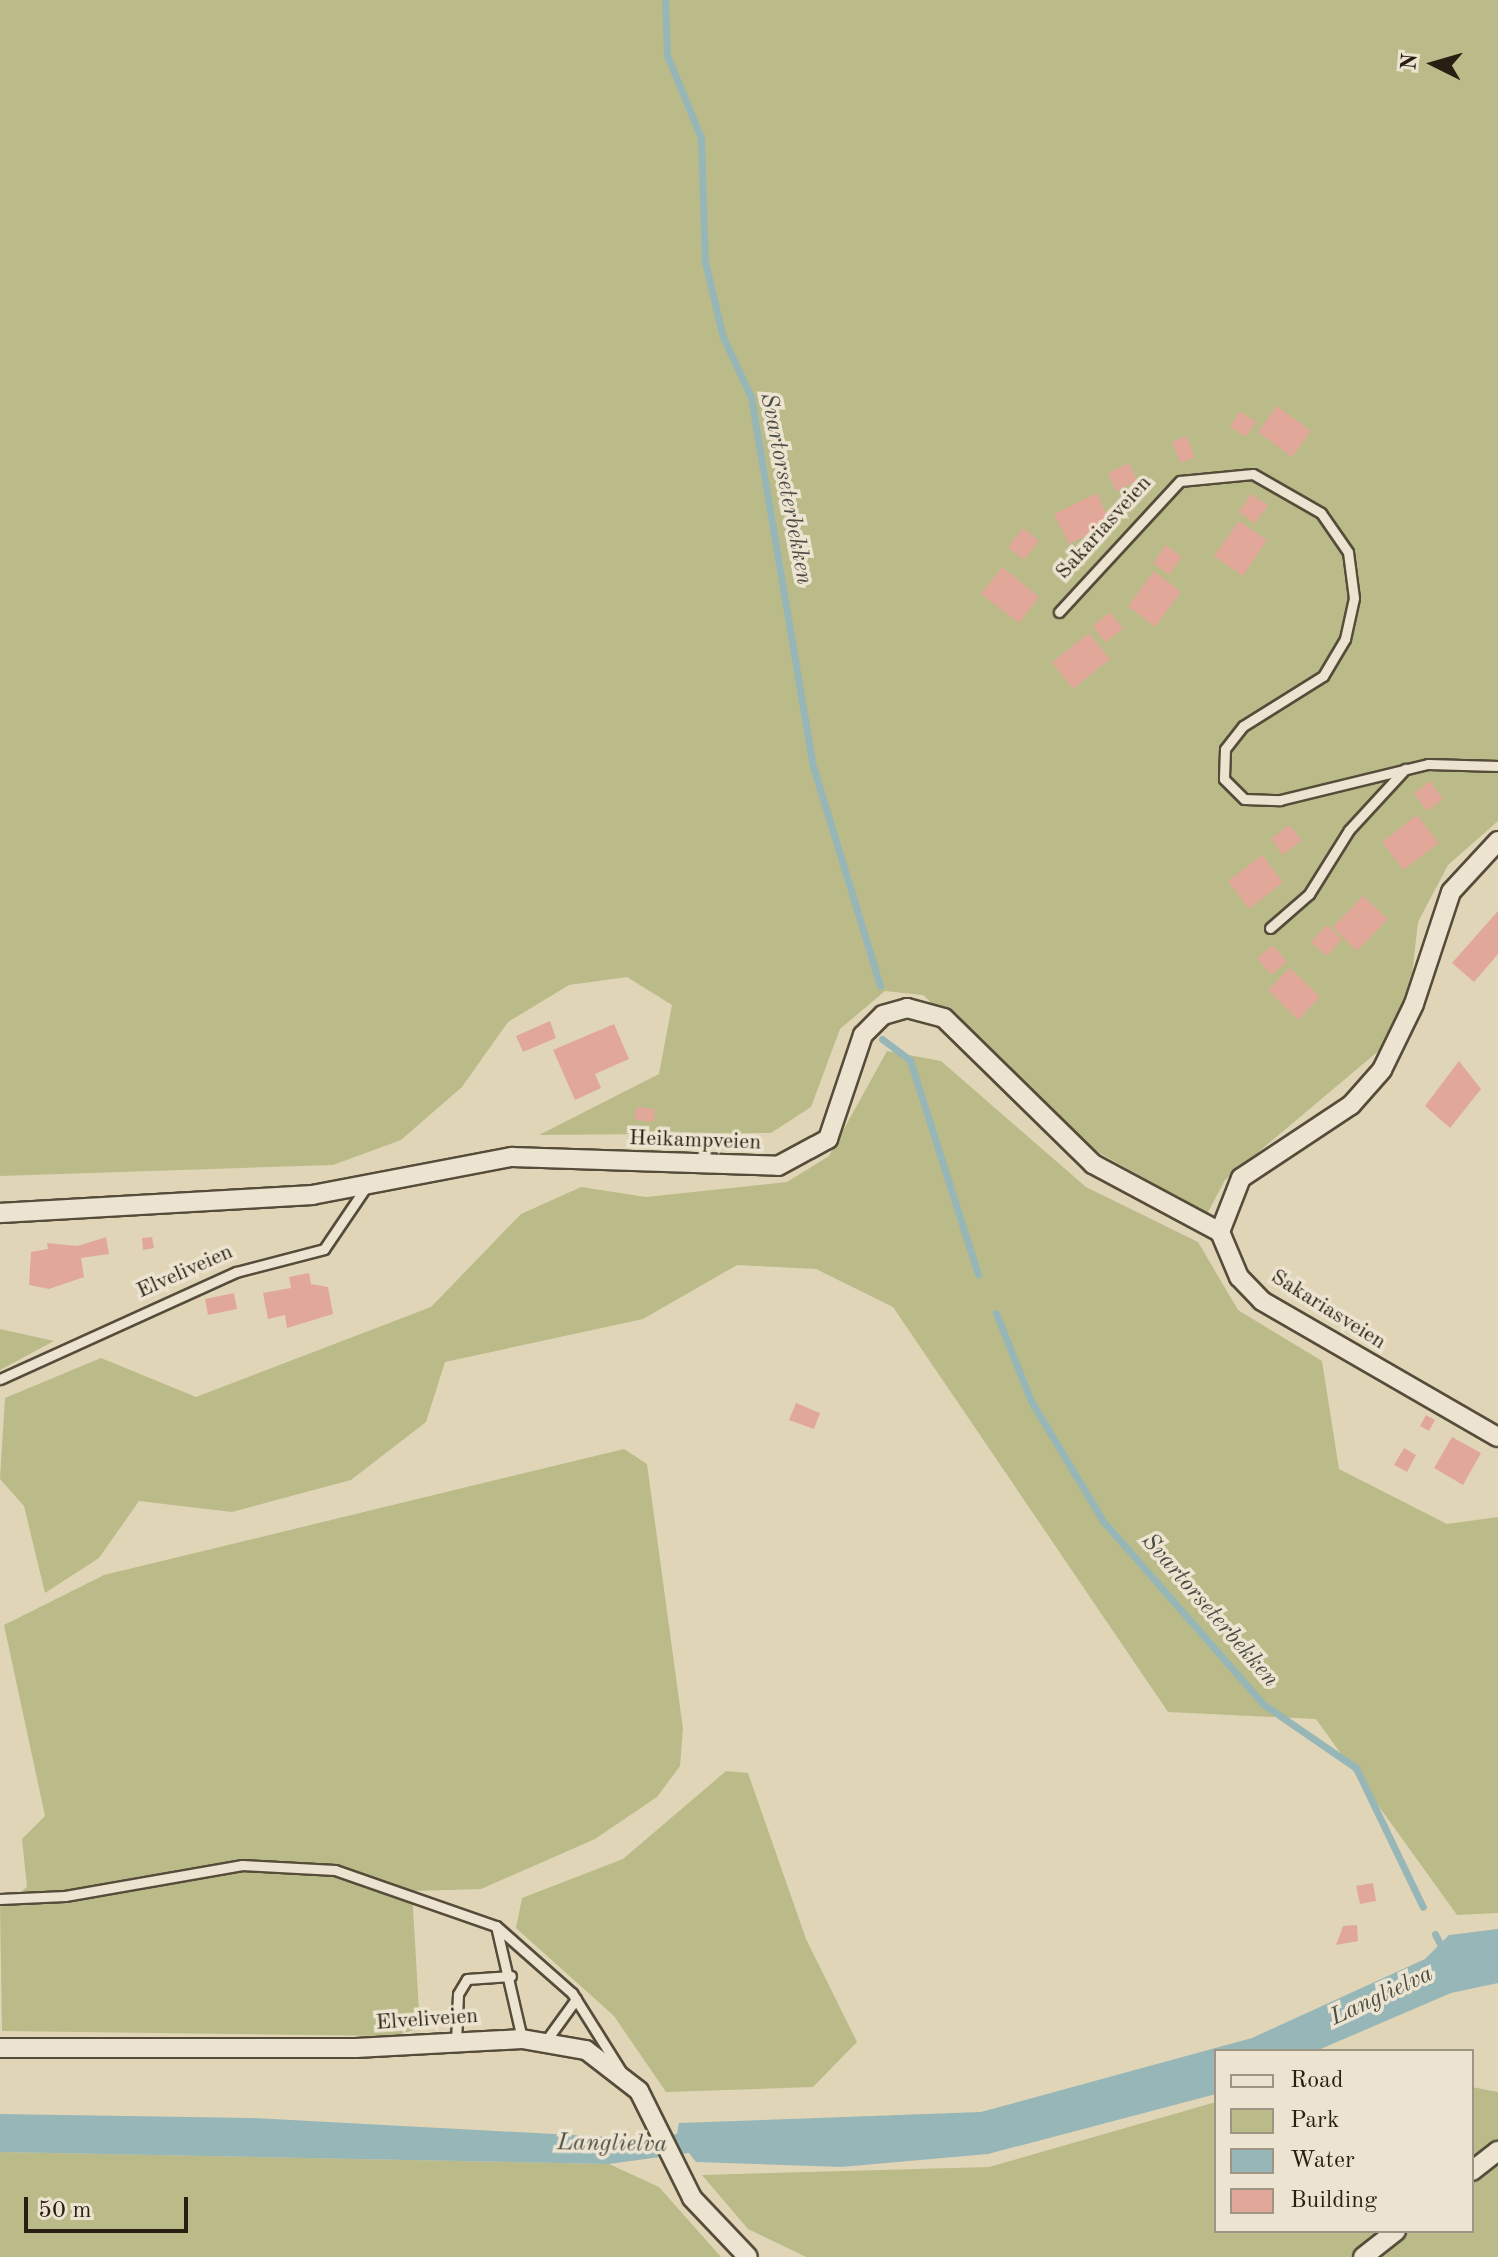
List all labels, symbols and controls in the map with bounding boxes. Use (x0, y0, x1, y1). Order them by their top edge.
north arrow (1394, 24, 1474, 104)
text: N (1398, 53, 1422, 71)
water label: Svartorseterbekken (752, 391, 818, 587)
street label: Sakariasveien (1050, 471, 1158, 585)
street label: Heikampveien (628, 1125, 762, 1157)
street label: Elveliveien (133, 1239, 237, 1305)
street label: Sakariasveien (1266, 1264, 1390, 1356)
water label: Svartorseterbekken (1134, 1528, 1284, 1694)
water label: Langlielva (1326, 1961, 1438, 2033)
street label: Elveliveien (375, 2003, 479, 2037)
legend (1214, 2049, 1474, 2233)
text: Road (1290, 2069, 1343, 2093)
text: Park (1290, 2109, 1339, 2133)
water label: Langlielva (557, 2130, 667, 2160)
text: Water (1290, 2149, 1355, 2173)
scale bar (28, 2181, 192, 2231)
text: Building (1290, 2189, 1377, 2213)
text: 50 m (38, 2199, 92, 2223)

